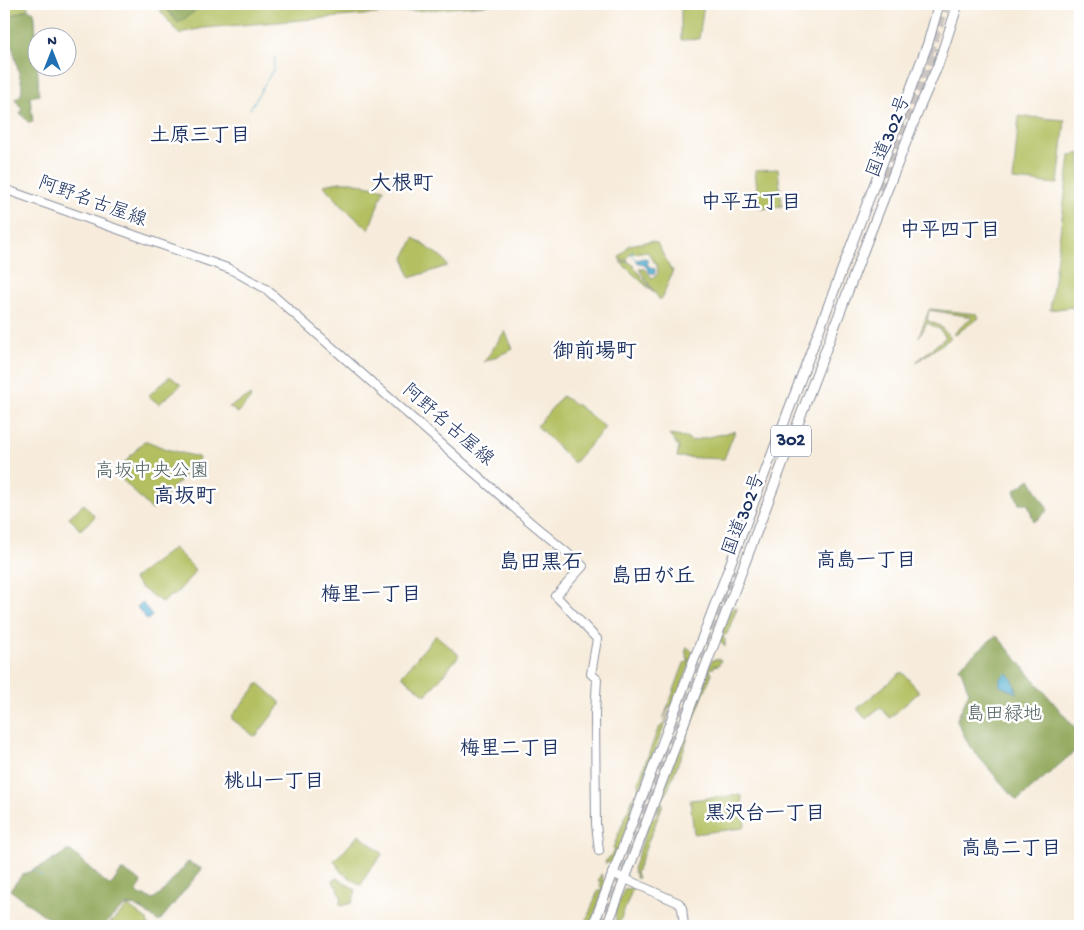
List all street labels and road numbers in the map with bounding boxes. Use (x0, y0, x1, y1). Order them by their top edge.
street label: 国道302号 (862, 92, 917, 182)
street label: 阿野名古屋線 (34, 172, 150, 233)
street label: 阿野名古屋線 (396, 379, 498, 472)
road number: 302 (771, 426, 811, 456)
street label: 国道302号 (718, 470, 771, 560)

